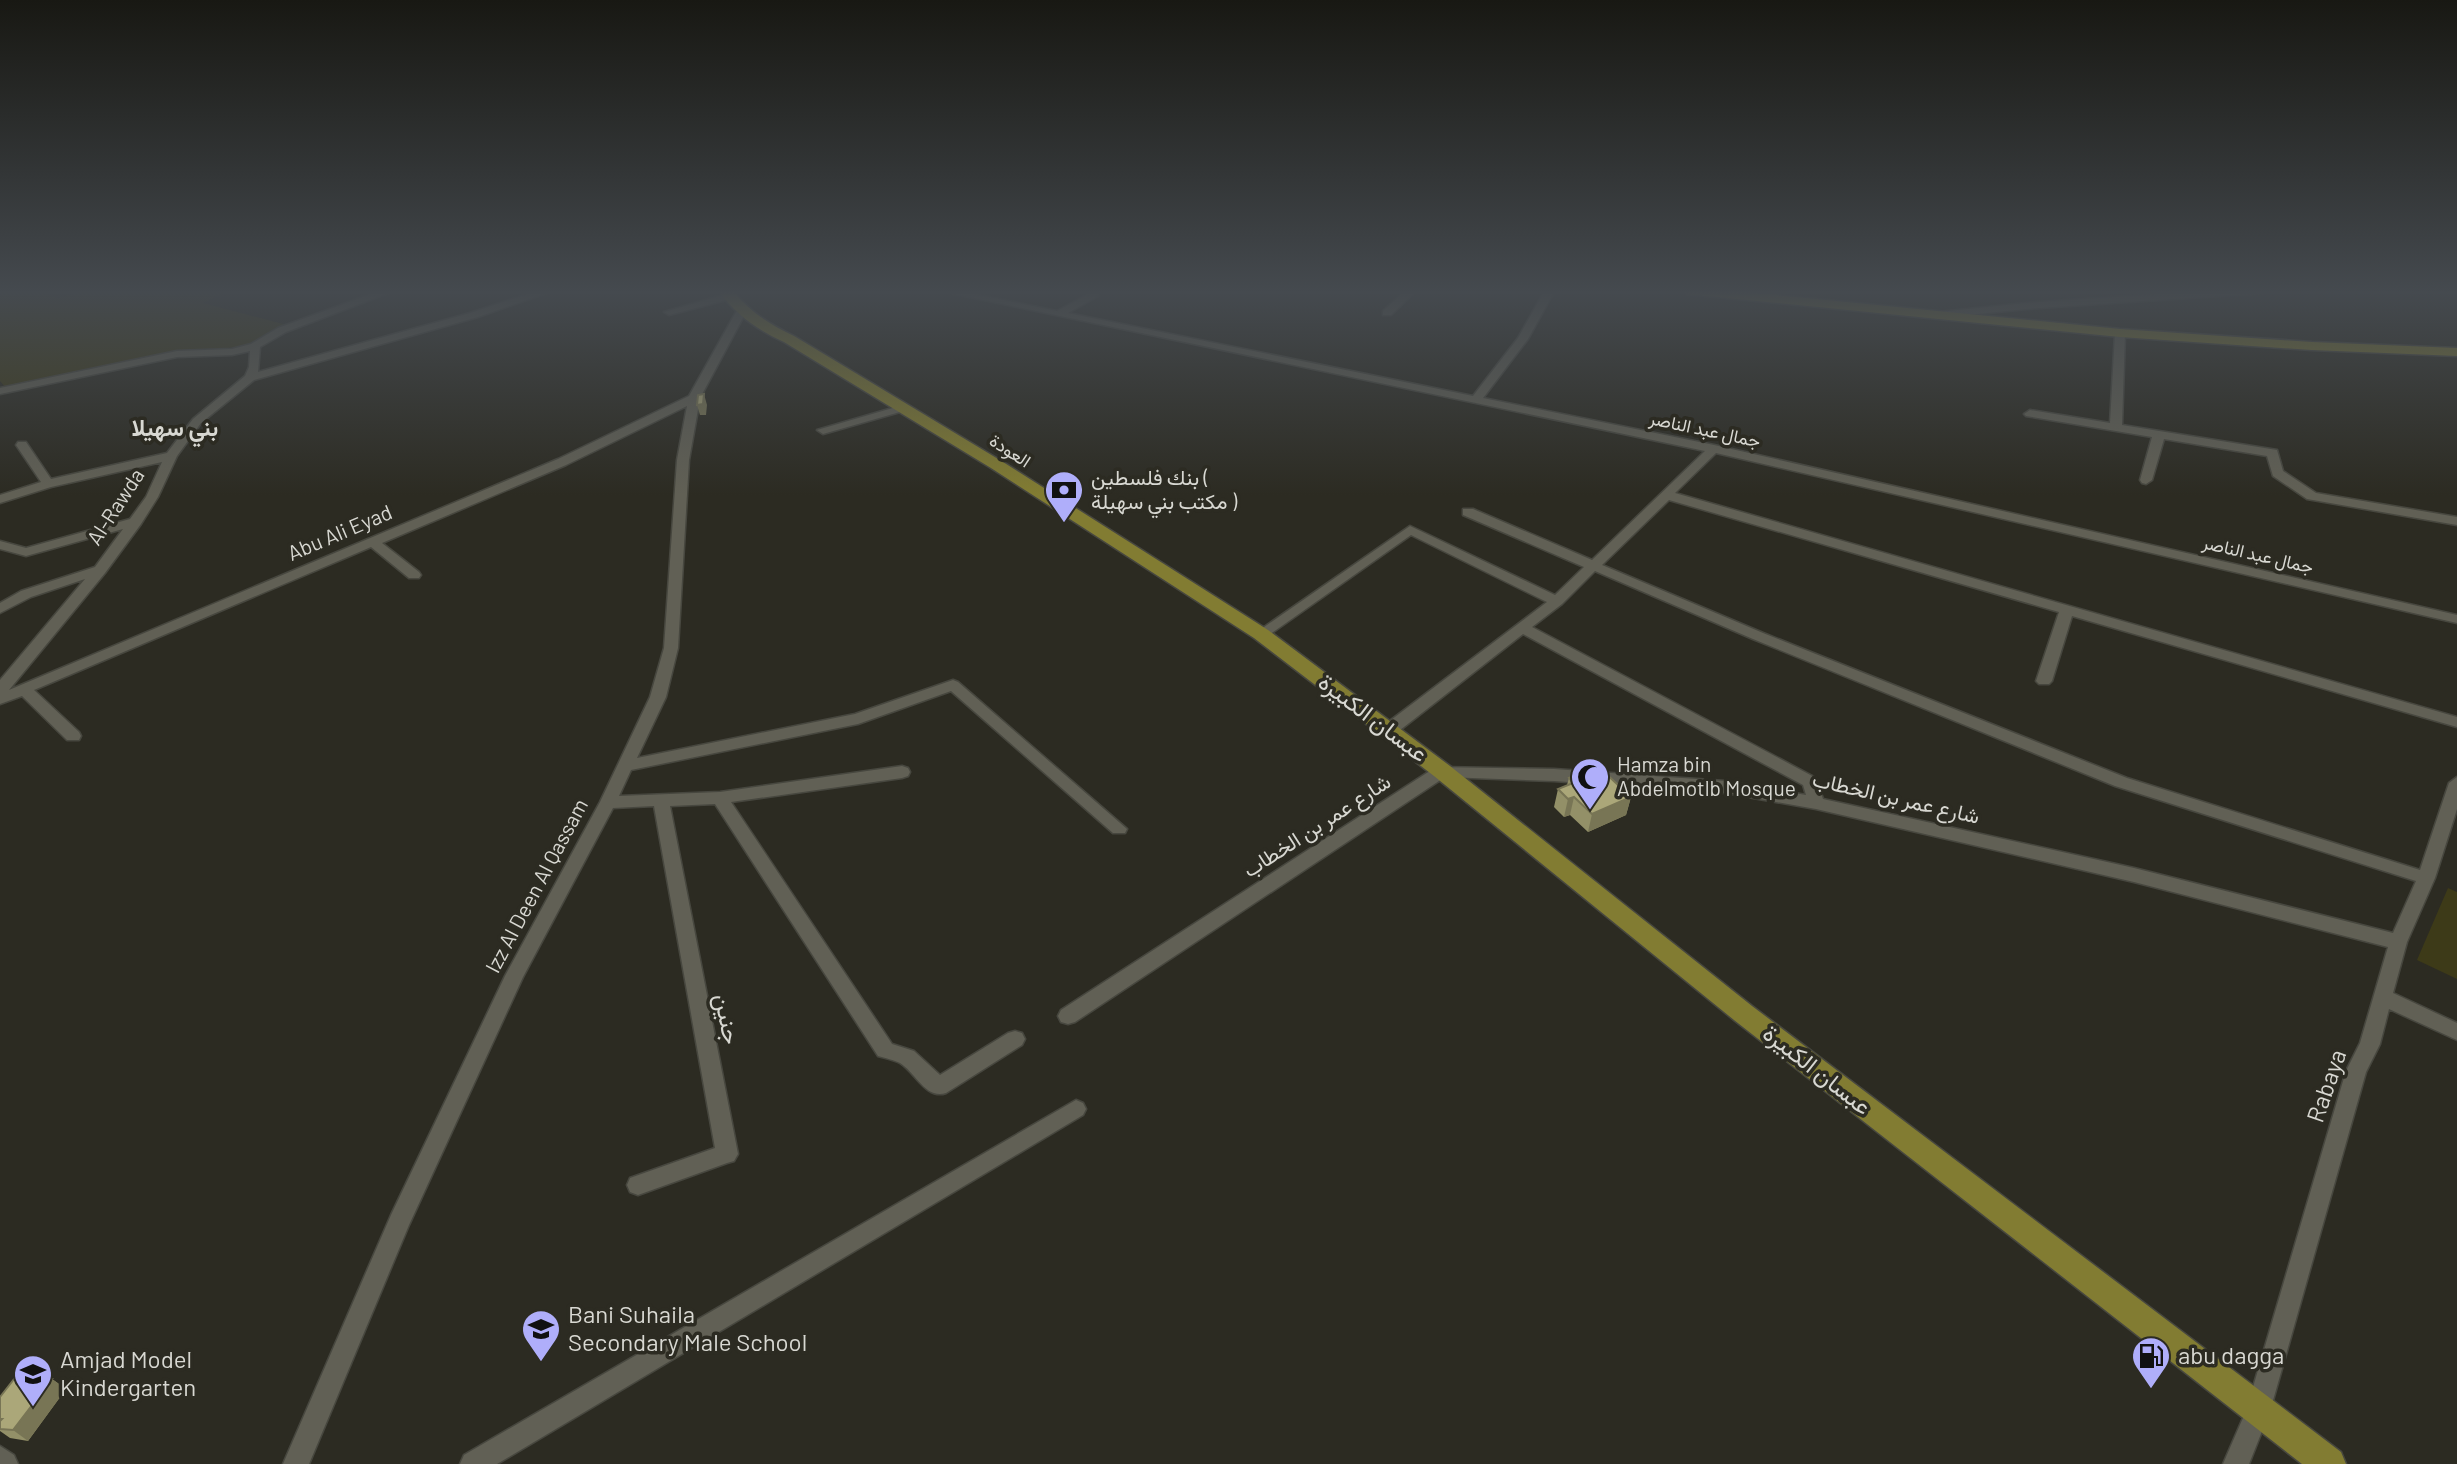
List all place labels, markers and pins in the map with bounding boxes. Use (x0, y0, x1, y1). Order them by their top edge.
place label: بنك فلسطين ( مكتب بني سهيلة ) (1091, 464, 1238, 519)
bank icon: بنك فلسطين ( مكتب بني سهيلة ) (1043, 469, 1085, 524)
place label: Hamza bin Abdelmotlb Mosque (1617, 751, 1796, 800)
mosque icon: Hamza bin Abdelmotlb Mosque (1569, 756, 1611, 811)
place label: Bani Suhaila Secondary Male School (568, 1299, 807, 1356)
school or university icon: Bani Suhaila Secondary Male School (520, 1308, 562, 1363)
fuel station icon: abu dagga (2130, 1335, 2172, 1390)
place label: abu dagga (2178, 1340, 2284, 1369)
place label: Amjad Model Kindergarten (60, 1344, 196, 1401)
school or university icon: Amjad Model Kindergarten (12, 1353, 54, 1408)

